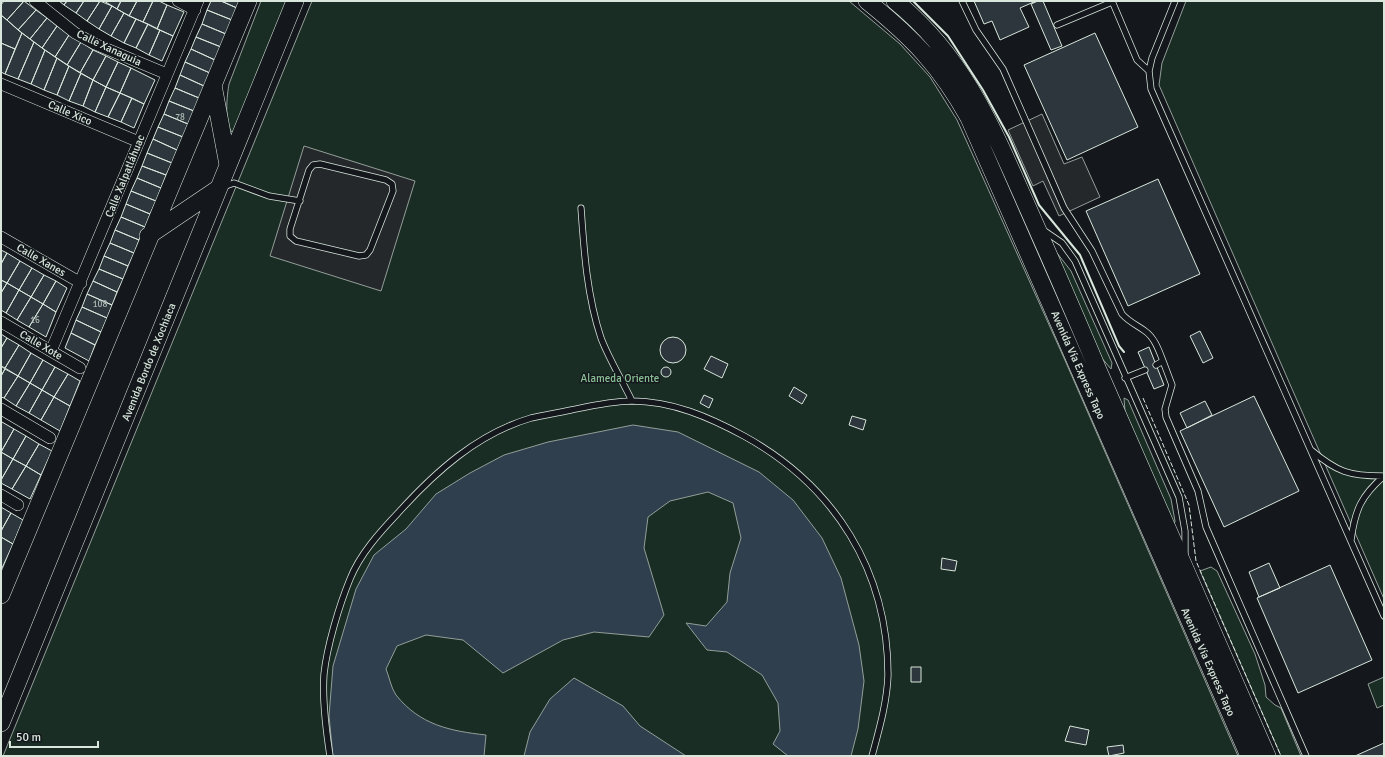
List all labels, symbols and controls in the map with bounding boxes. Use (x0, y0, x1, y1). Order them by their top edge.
street label: Calle Xanaguia (74, 27, 144, 69)
street label: Calle Xico (46, 98, 94, 128)
house number: 78 (175, 112, 185, 123)
street label: Calle Xalpatláhuac (102, 133, 148, 219)
street label: Calle Xanes (14, 241, 68, 279)
house number: 108 (93, 299, 107, 310)
street label: Avenida Bordo de Xochiaca (119, 301, 179, 423)
street label: Avenida Vía Express Tapo (1048, 309, 1108, 421)
house number: 16 (30, 315, 40, 326)
street label: Calle Xote (17, 328, 65, 362)
park label: Alameda Oriente (581, 372, 659, 385)
street label: Avenida Vía Express Tapo (1178, 606, 1238, 718)
scale bar (10, 723, 98, 749)
text: 50 m (16, 730, 41, 745)

